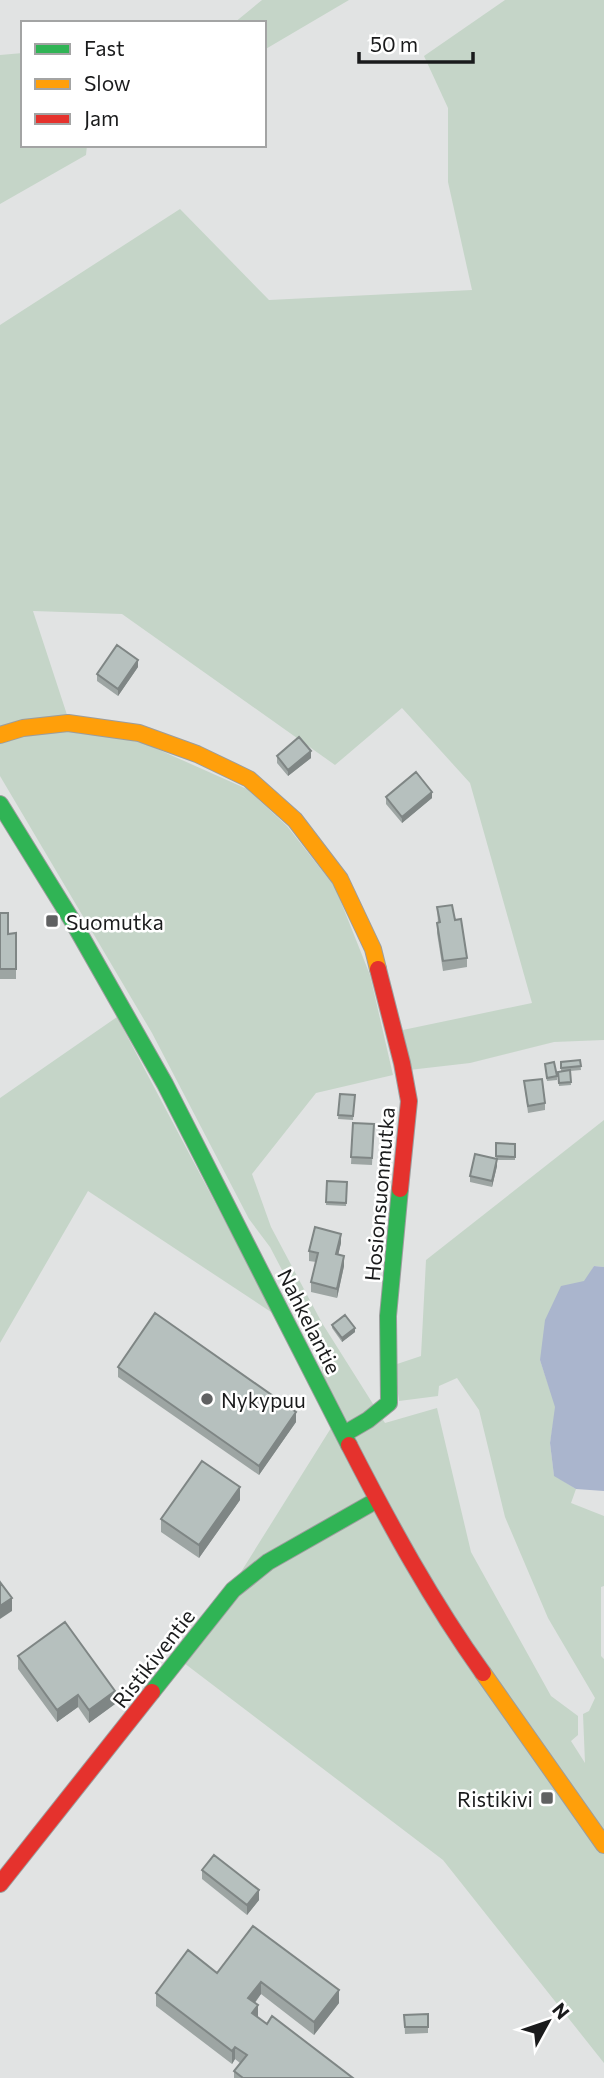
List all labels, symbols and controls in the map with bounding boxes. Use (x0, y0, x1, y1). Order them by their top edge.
legend (21, 21, 266, 147)
scale bar (359, 21, 473, 65)
text: 50 m (370, 31, 418, 56)
text: Fast (84, 35, 125, 60)
text: Slow (84, 70, 131, 95)
text: Jam (84, 105, 119, 130)
place label: Suomutka (66, 909, 164, 934)
marker: Suomutka (44, 913, 60, 929)
street label: Hosionsuonmutka (359, 1106, 399, 1282)
street label: Nahkelantie (273, 1264, 347, 1378)
place label: Nykypuu (221, 1387, 306, 1412)
marker: Nykypuu (199, 1391, 215, 1407)
street label: Ristikiventie (107, 1604, 199, 1712)
place label: Ristikivi (457, 1786, 533, 1811)
marker: Ristikivi (539, 1790, 555, 1806)
north arrow (513, 1987, 583, 2057)
text: N (548, 1998, 575, 2024)

